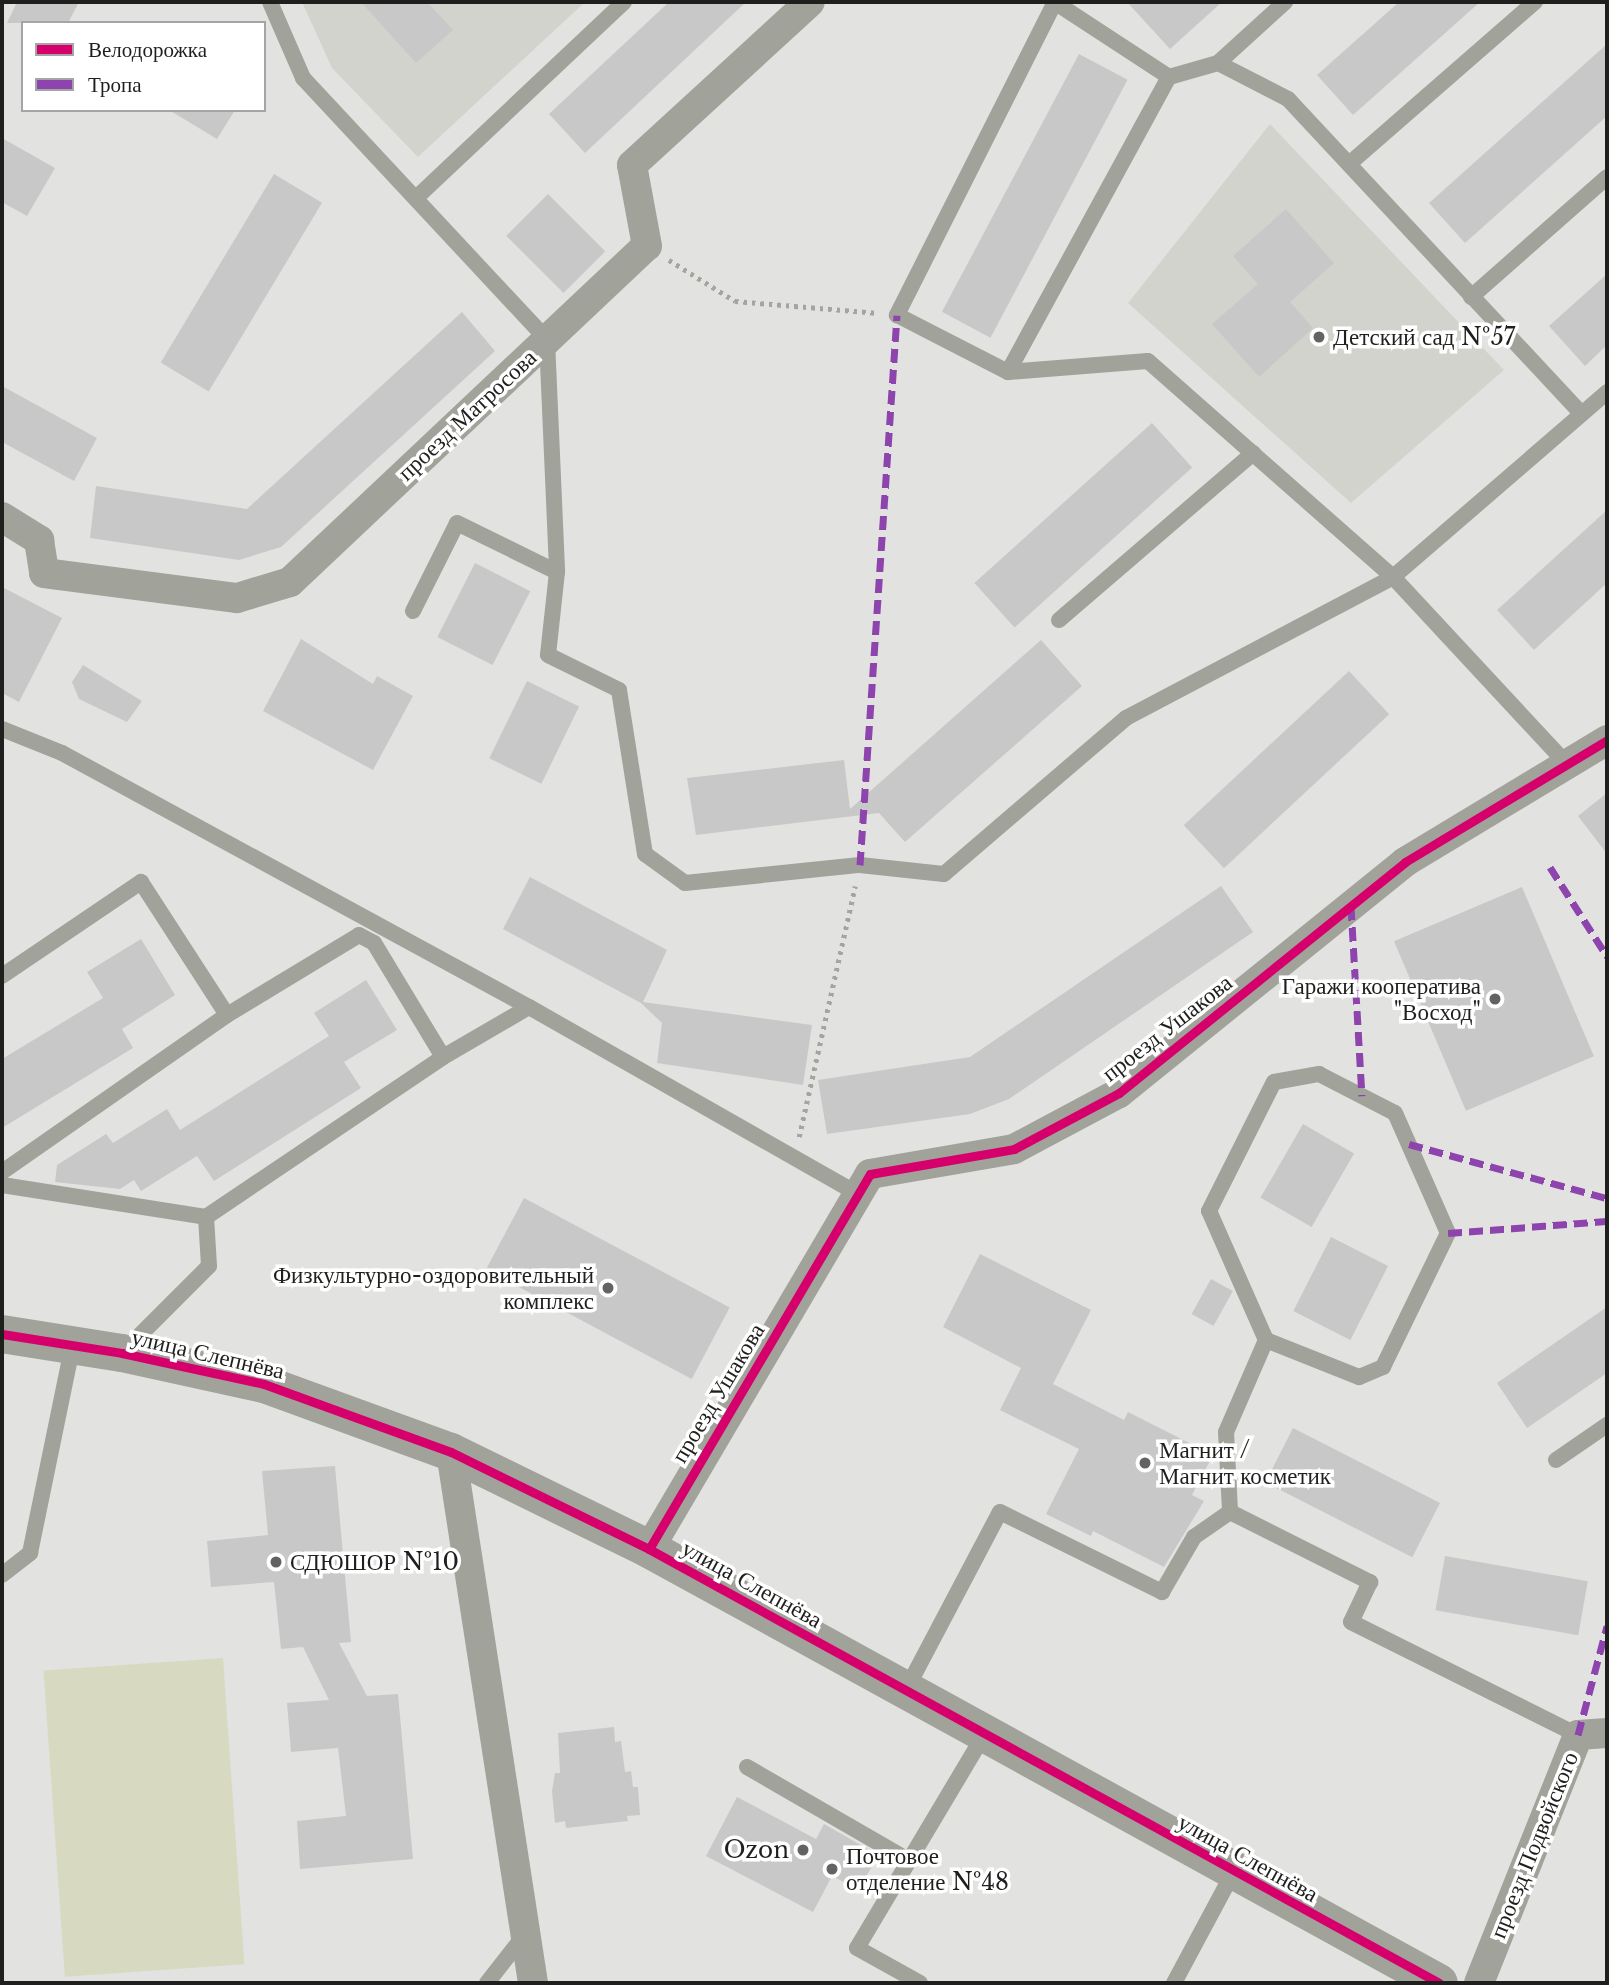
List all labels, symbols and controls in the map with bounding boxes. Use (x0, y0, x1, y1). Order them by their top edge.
legend (21, 21, 266, 112)
text: Велодорожка (88, 37, 207, 63)
text: Тропа (88, 72, 142, 98)
place label: Детский сад №57 (1333, 323, 1515, 351)
marker: Детский сад №57 (1311, 329, 1327, 345)
street label: проезд Матросова (392, 344, 542, 486)
street label: проезд Ушакова (1096, 969, 1238, 1087)
place label: Гаражи кооператива "Восход" (1282, 972, 1481, 1026)
marker: Гаражи кооператива "Восход" (1487, 991, 1503, 1007)
place label: Физкультурно-оздоровительный комплекс (273, 1261, 594, 1315)
marker: Физкультурно-оздоровительный комплекс (600, 1280, 616, 1296)
street label: проезд Ушакова (666, 1318, 770, 1468)
street label: улица Слепнёва (129, 1323, 287, 1385)
place label: Магнит / Магнит косметик (1159, 1436, 1331, 1490)
marker: Магнит / Магнит косметик (1137, 1455, 1153, 1471)
street label: улица Слепнёва (677, 1534, 827, 1634)
place label: СДЮШОР №10 (290, 1548, 459, 1576)
marker: СДЮШОР №10 (268, 1554, 284, 1570)
street label: проезд Подвойского (1484, 1748, 1584, 1942)
street label: улица Слепнёва (1173, 1808, 1323, 1908)
place label: Ozon (724, 1836, 789, 1864)
marker: Ozon (795, 1842, 811, 1858)
place label: Почтовое отделение №48 (846, 1842, 1009, 1896)
marker: Почтовое отделение №48 (824, 1861, 840, 1877)

